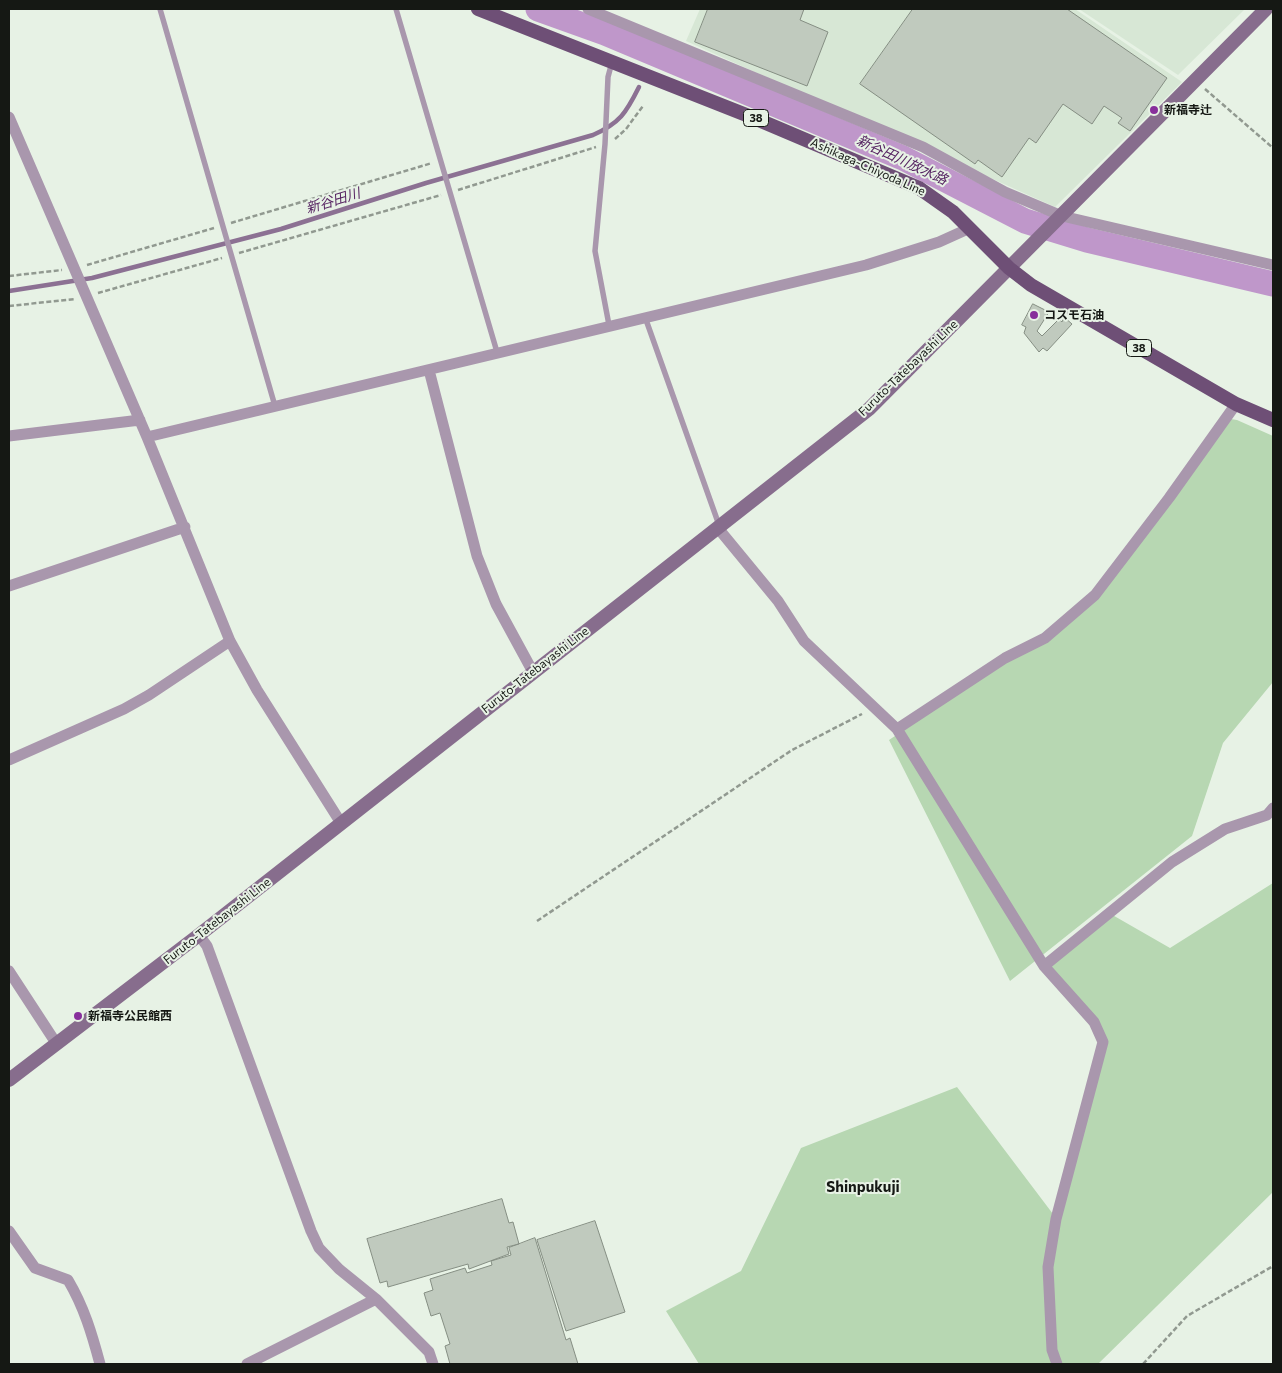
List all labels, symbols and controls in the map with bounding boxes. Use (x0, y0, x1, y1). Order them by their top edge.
place label: 新福寺辻 (1164, 103, 1212, 117)
marker: 新福寺辻 (1148, 104, 1160, 116)
road number: 38 (744, 110, 768, 126)
water label: 新谷田川放水路 (854, 132, 950, 188)
street label: Ashikaga-Chiyoda Line (808, 135, 928, 199)
water label: 新谷田川 (304, 185, 362, 217)
place label: コスモ石油 (1044, 308, 1104, 322)
marker: コスモ石油 (1028, 309, 1040, 321)
street label: Furuto-Tatebayashi Line (856, 317, 960, 419)
road number: 38 (1126, 339, 1152, 356)
street label: Furuto-Tatebayashi Line (479, 624, 591, 716)
street label: Furuto-Tatebayashi Line (161, 875, 273, 967)
place label: 新福寺公民館西 (88, 1009, 172, 1023)
marker: 新福寺公民館西 (72, 1010, 84, 1022)
district label: Shinpukuji (826, 1178, 900, 1196)

